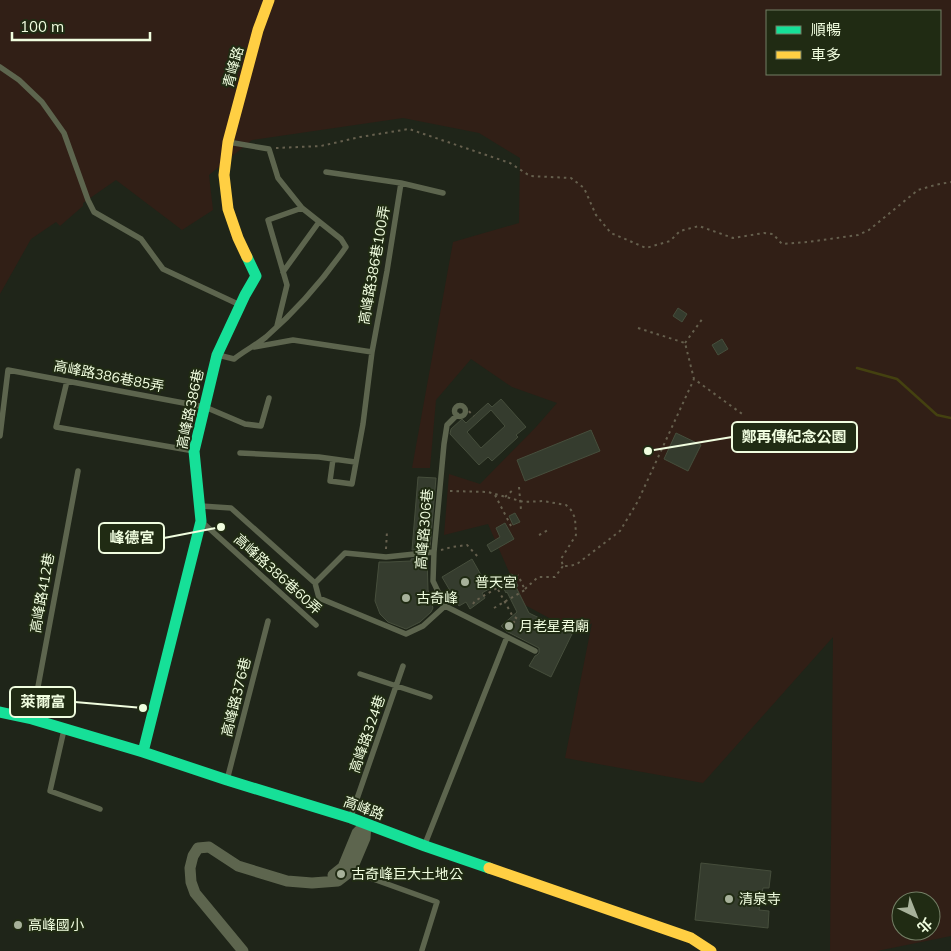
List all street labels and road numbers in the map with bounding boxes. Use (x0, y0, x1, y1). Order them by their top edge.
street label: 青峰路 (219, 44, 247, 90)
street label: 高峰路386巷100弄 (355, 204, 393, 326)
street label: 高峰路386巷85弄 (52, 356, 166, 396)
street label: 高峰路386巷 (173, 367, 207, 451)
street label: 高峰路306巷 (411, 488, 437, 570)
street label: 高峰路386巷60弄 (230, 530, 326, 618)
street label: 高峰路412巷 (26, 551, 58, 635)
street label: 高峰路376巷 (217, 655, 255, 739)
street label: 高峰路324巷 (345, 693, 389, 775)
street label: 高峰路 (341, 792, 387, 824)

